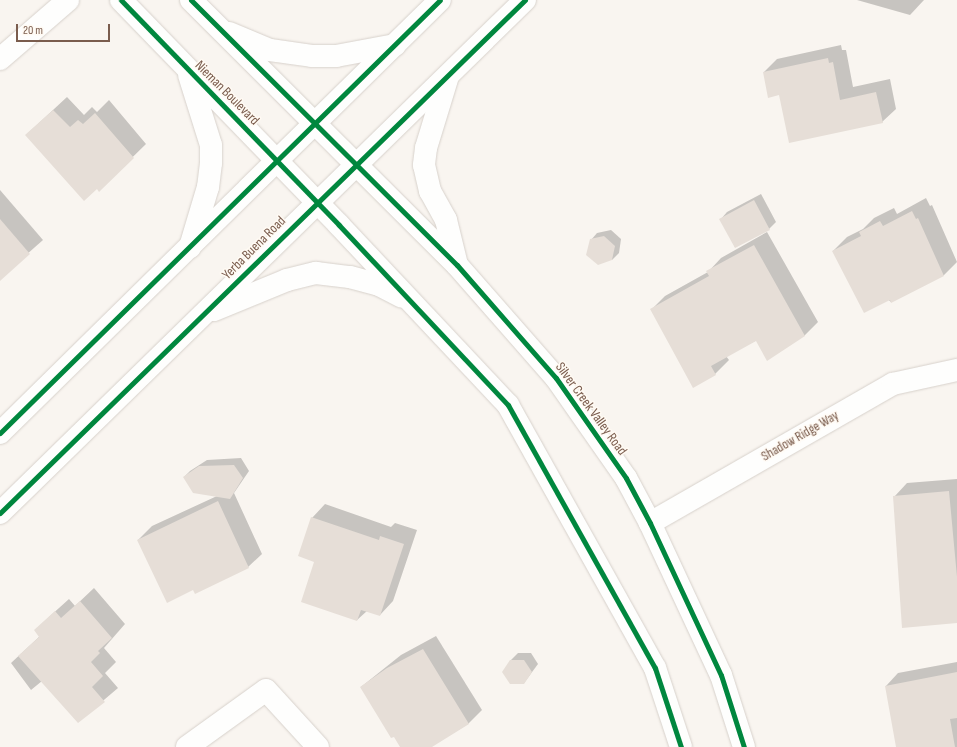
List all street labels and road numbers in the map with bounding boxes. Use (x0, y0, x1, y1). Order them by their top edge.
street label: Nieman Boulevard (191, 57, 263, 129)
street label: Yerba Buena Road (219, 213, 289, 283)
street label: Silver Creek Valley Road (552, 359, 630, 459)
street label: Shadow Ridge Way (758, 407, 842, 465)

